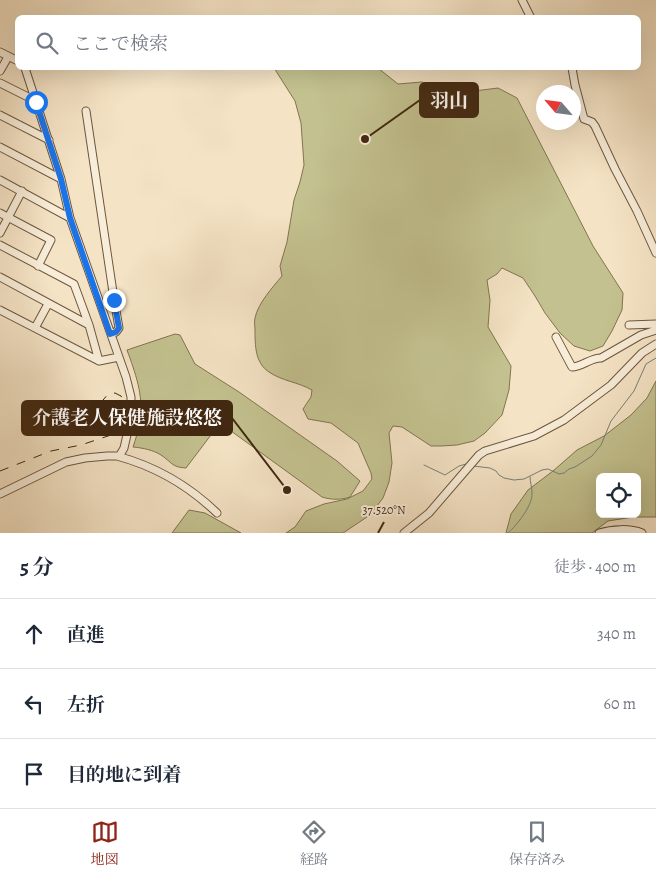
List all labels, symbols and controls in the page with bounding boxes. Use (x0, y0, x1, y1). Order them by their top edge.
search box (15, 15, 641, 70)
icon: search (33, 29, 61, 57)
text: ここで検索 (73, 31, 168, 57)
callout: 羽山 (420, 83, 478, 117)
north arrow (536, 85, 581, 130)
text: 羽山 (430, 88, 468, 114)
route start (25, 91, 48, 114)
route end (103, 289, 126, 312)
callout: 介護老人保健施設悠悠 (22, 401, 232, 435)
text: 介護老人保健施設悠悠 (32, 405, 222, 431)
map controls (596, 473, 641, 518)
button: locate (596, 473, 641, 518)
text: 37.520°N (362, 502, 406, 518)
text: 5 分 (20, 553, 54, 581)
text: 徒歩 · 400 m (554, 556, 636, 578)
icon: ahead (20, 620, 48, 648)
text: 直進 (67, 622, 105, 648)
text: 340 m (597, 623, 636, 645)
icon: left (20, 690, 48, 718)
text: 左折 (67, 692, 105, 718)
text: 60 m (604, 693, 636, 715)
icon: arrive (20, 760, 48, 788)
text: 目的地に到着 (67, 762, 181, 788)
tab: 地図 (91, 818, 119, 869)
tab: 経路 (300, 818, 328, 869)
tab: 保存済み (509, 818, 565, 869)

